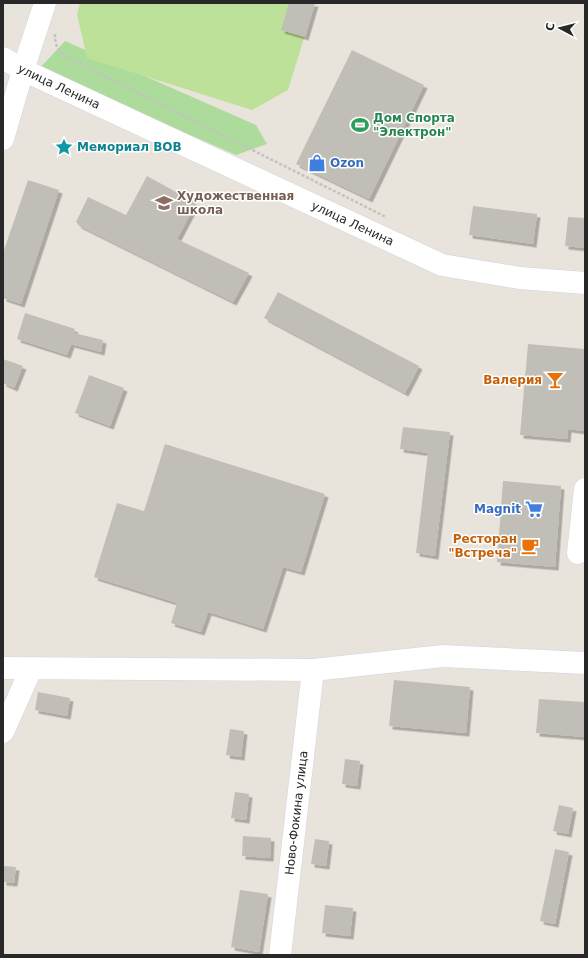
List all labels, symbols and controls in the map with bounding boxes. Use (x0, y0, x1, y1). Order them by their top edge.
north arrow (540, 8, 580, 48)
text: С (544, 22, 558, 32)
street label: улица Ленина (15, 61, 102, 112)
place label: Дом Спорта "Электрон" (373, 111, 455, 139)
sports icon: Дом Спорта "Электрон" (350, 115, 370, 135)
place icon: Мемориал ВОВ (54, 137, 74, 157)
place label: Мемориал ВОВ (77, 140, 182, 154)
shop icon: Ozon (307, 153, 327, 173)
place label: Ozon (330, 156, 364, 170)
place label: Художественная школа (177, 189, 294, 217)
school or university icon: Художественная школа (154, 193, 174, 213)
street label: улица Ленина (309, 198, 396, 249)
bar icon: Валерия (545, 370, 565, 390)
place label: Валерия (483, 373, 542, 387)
supermarket icon: Magnit (524, 499, 544, 519)
place label: Magnit (474, 502, 521, 516)
place label: Ресторан "Встреча" (448, 532, 517, 560)
cafe icon: Ресторан "Встреча" (520, 536, 540, 556)
street label: Ново-Фокина улица (282, 750, 311, 876)

